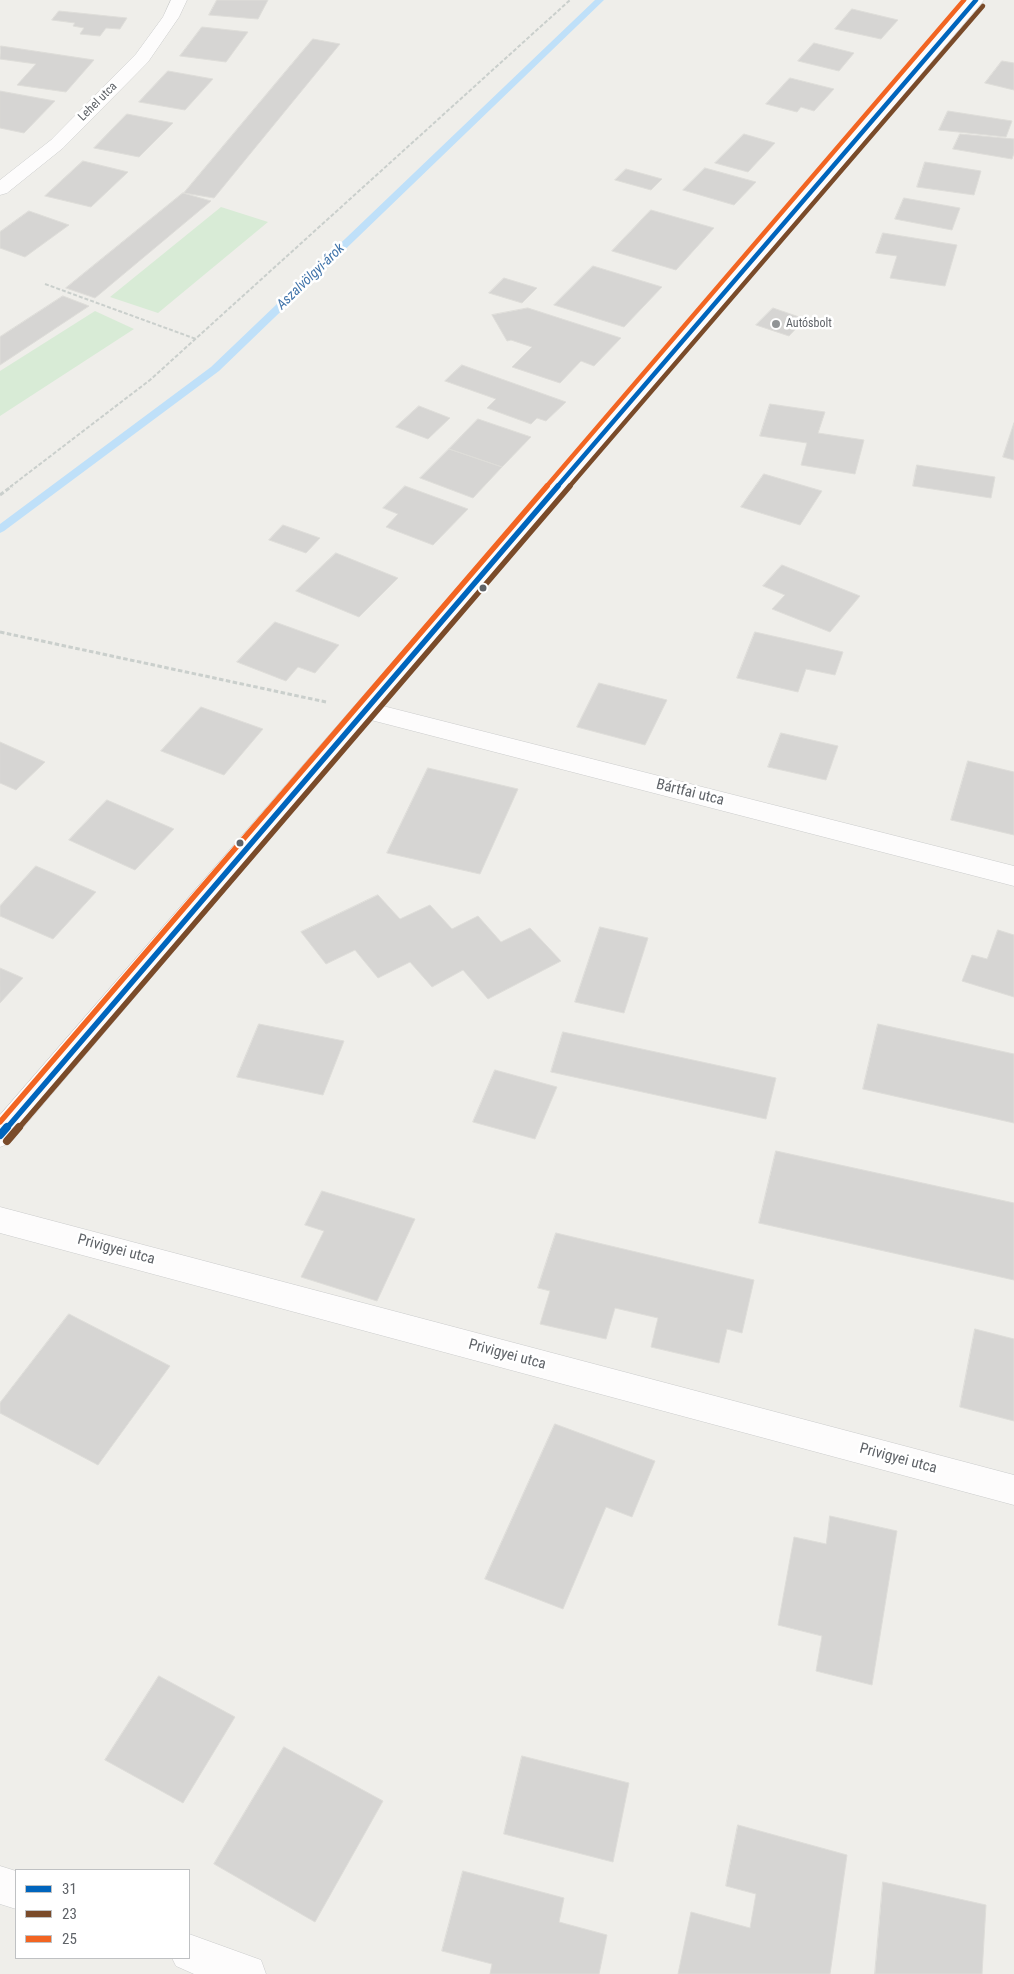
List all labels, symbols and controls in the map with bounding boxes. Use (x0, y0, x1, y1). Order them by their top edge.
street label: Lehel utca (76, 80, 120, 124)
water label: Aszalvölgyi-árok (274, 241, 348, 313)
place label: Autósbolt (786, 317, 832, 331)
marker: Autósbolt (770, 318, 782, 330)
unlabelled marker (478, 583, 488, 593)
street label: Bártfai utca (654, 776, 726, 810)
unlabelled marker (235, 838, 245, 848)
street label: Privigyei utca (75, 1231, 157, 1269)
street label: Privigyei utca (466, 1336, 548, 1374)
street label: Privigyei utca (857, 1440, 939, 1478)
legend (15, 1869, 190, 1959)
text: 31 (62, 1880, 77, 1898)
text: 23 (62, 1905, 77, 1923)
text: 25 (62, 1930, 77, 1948)

